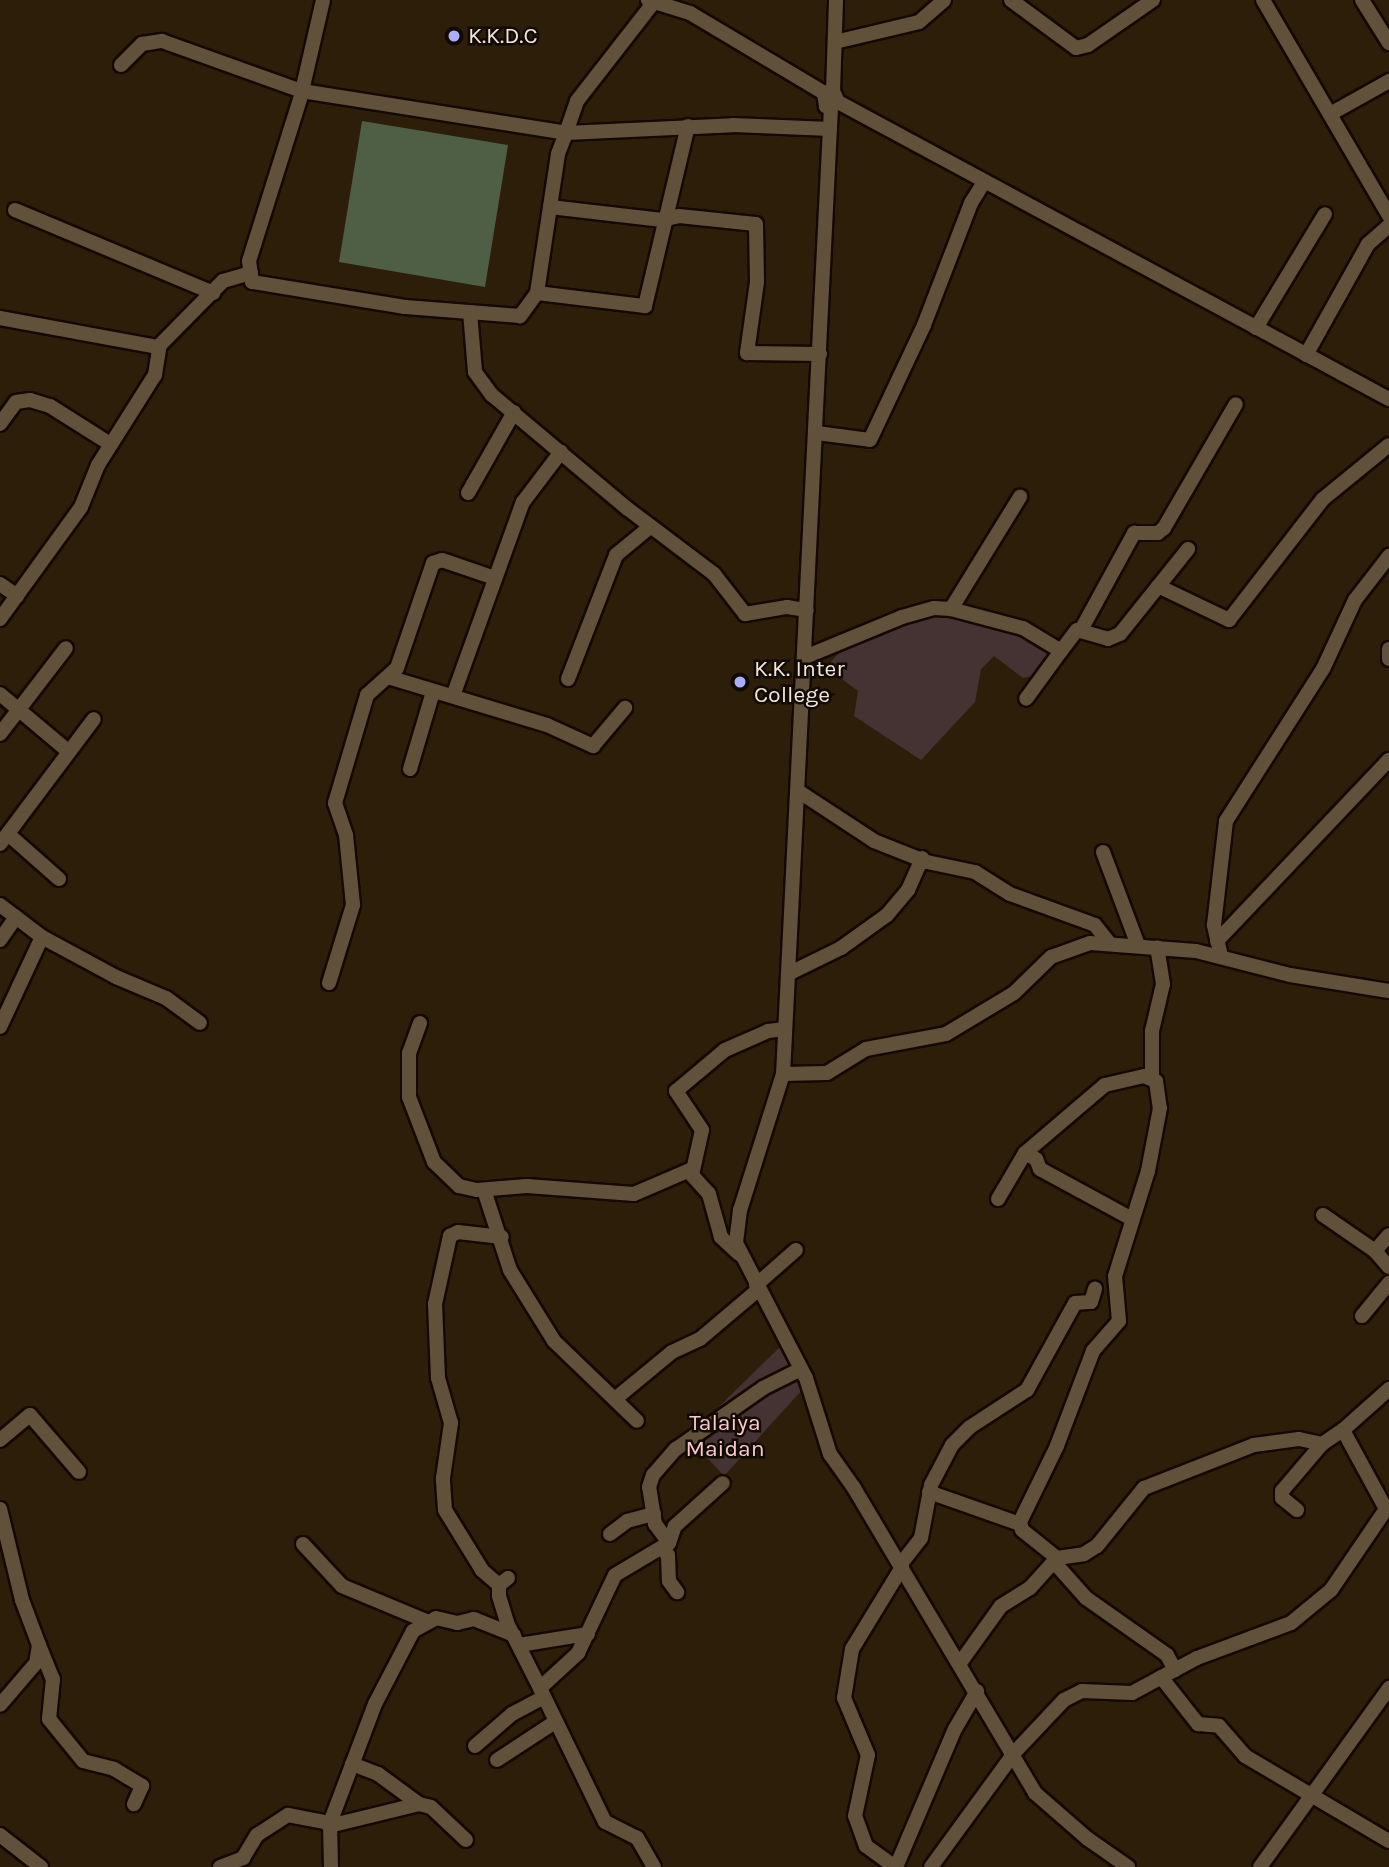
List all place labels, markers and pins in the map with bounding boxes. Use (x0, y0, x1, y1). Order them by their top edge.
place label: K.K.D.C (468, 22, 538, 50)
marker: K.K.D.C (446, 28, 462, 44)
place label: K.K. Inter College (754, 655, 845, 709)
marker: K.K. Inter College (732, 674, 748, 690)

